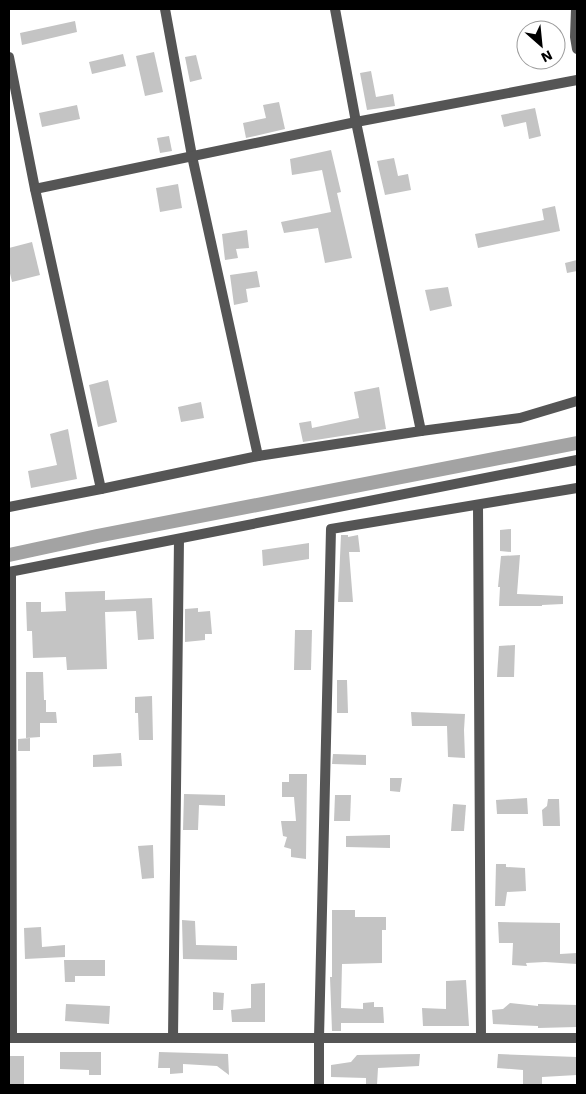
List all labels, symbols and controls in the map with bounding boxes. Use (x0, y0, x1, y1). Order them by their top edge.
north arrow (516, 20, 566, 70)
text: N (539, 47, 555, 66)

